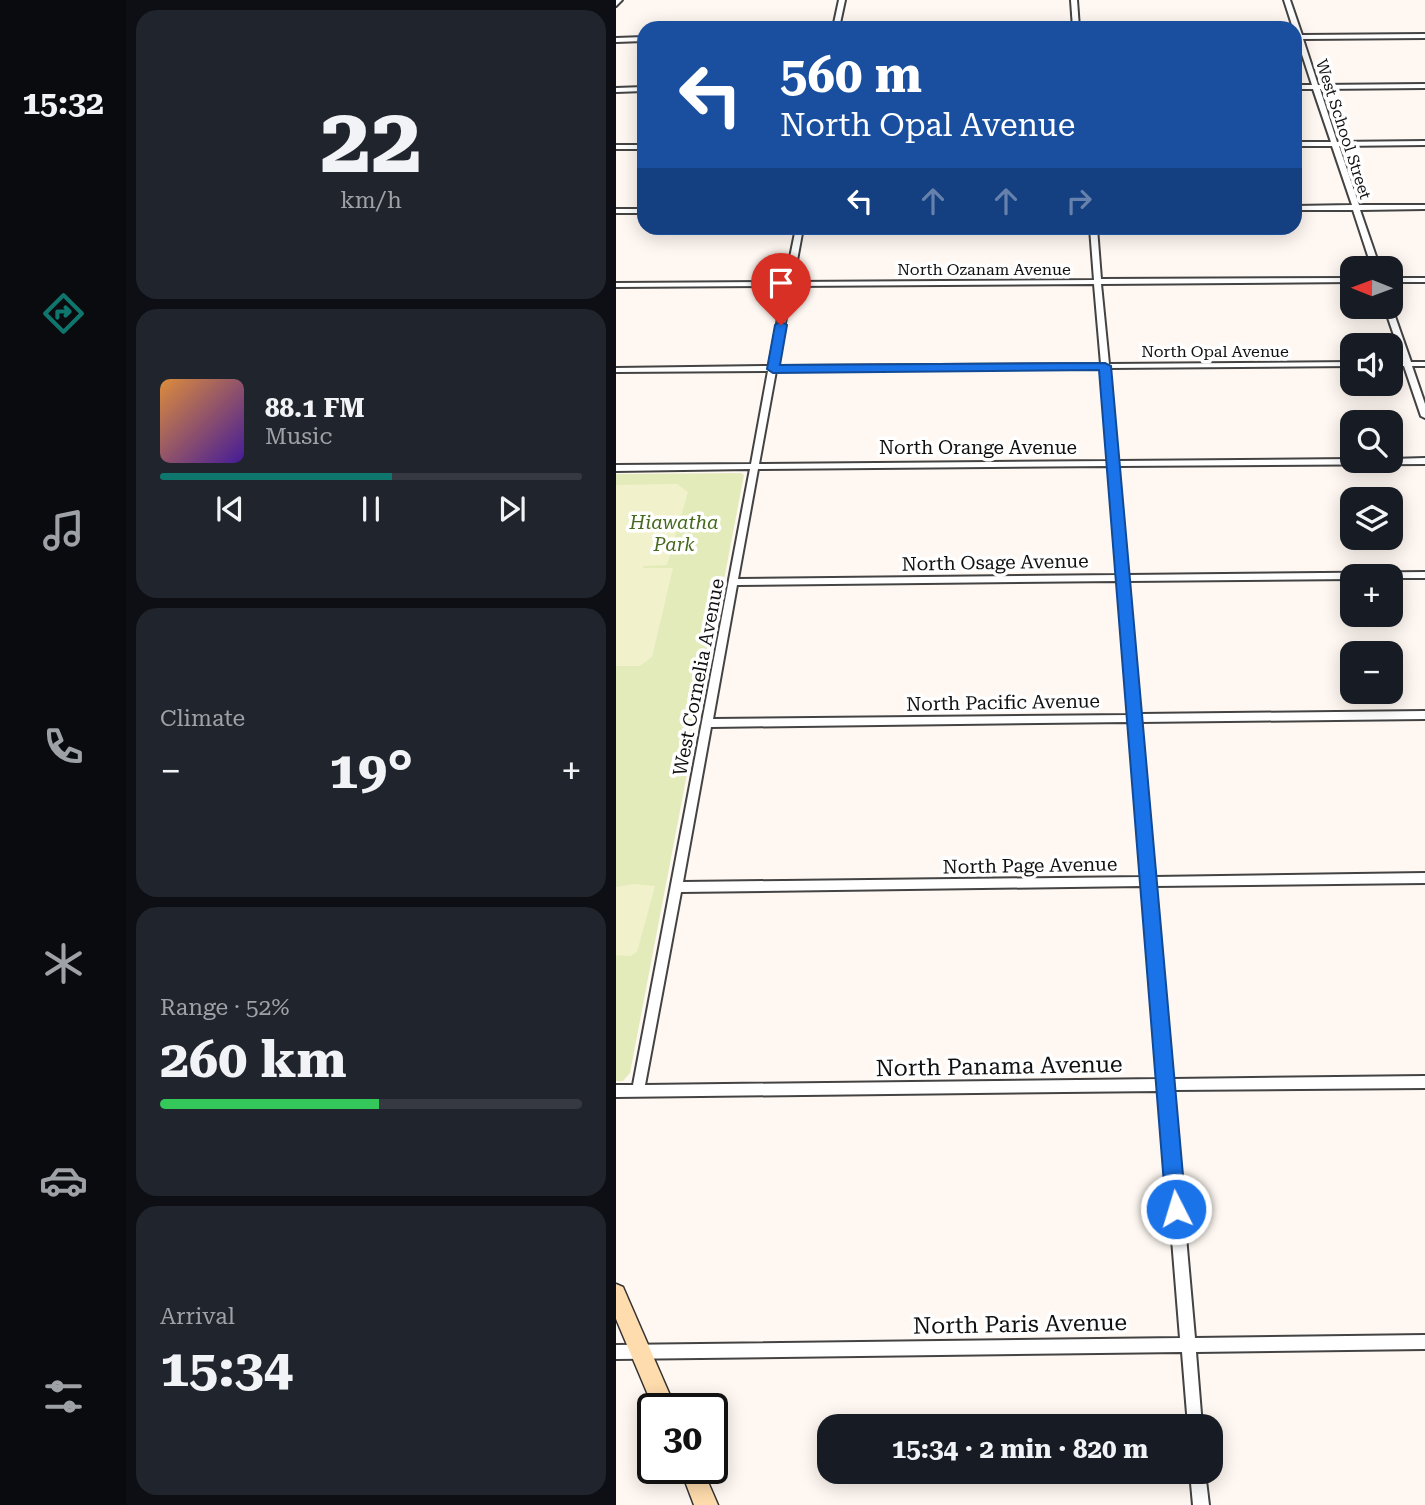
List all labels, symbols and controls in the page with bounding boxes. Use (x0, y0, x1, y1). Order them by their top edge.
text: 560 m (780, 47, 922, 104)
icon: left (665, 49, 756, 140)
street label: West School Street (1312, 57, 1375, 202)
text: 15:32 (22, 84, 104, 122)
text: 22 (320, 88, 422, 194)
text: North Opal Avenue (780, 106, 1075, 144)
icon: left (841, 182, 879, 220)
icon: ahead (914, 182, 952, 220)
icon: ahead (987, 182, 1025, 220)
icon: right (1060, 182, 1098, 220)
text: km/h (340, 187, 402, 214)
pin (751, 253, 811, 325)
north arrow (1340, 256, 1404, 318)
map controls (1340, 256, 1403, 704)
street label: North Ozanam Avenue (897, 260, 1071, 279)
icon: arrive (762, 264, 800, 302)
icon: directions (39, 289, 88, 338)
button: sound (1340, 333, 1403, 396)
street label: North Opal Avenue (1141, 342, 1289, 361)
text: 88.1 FM (265, 393, 365, 423)
button: search (1340, 410, 1403, 473)
text: Music (265, 423, 332, 450)
street label: North Orange Avenue (879, 436, 1077, 459)
button: layers (1340, 487, 1403, 550)
icon: previous (211, 490, 249, 528)
icon: pause (352, 490, 390, 528)
icon: next (493, 490, 531, 528)
icon: music (39, 506, 88, 555)
park label: Hiawatha Park (628, 511, 719, 556)
street label: North Osage Avenue (901, 549, 1089, 576)
button: + (1340, 564, 1403, 627)
street label: West Cornelia Avenue (668, 576, 729, 778)
button: − (1340, 641, 1403, 704)
street label: North Pacific Avenue (906, 689, 1100, 716)
text: Climate (160, 705, 245, 732)
icon: phone (39, 722, 88, 771)
text: 19° (329, 740, 413, 801)
text: − (160, 749, 181, 793)
text: + (561, 749, 582, 793)
street label: North Page Avenue (943, 852, 1118, 879)
icon: climate (39, 939, 88, 988)
text: Range · 52% (160, 994, 289, 1021)
text: 260 km (160, 1029, 347, 1090)
street label: North Panama Avenue (875, 1051, 1123, 1082)
icon: car (39, 1156, 88, 1205)
position arrow (1139, 1172, 1213, 1246)
text: Arrival (160, 1303, 235, 1330)
street label: North Paris Avenue (913, 1309, 1127, 1340)
text: 15:34 (160, 1338, 293, 1399)
icon: filters (39, 1372, 88, 1421)
speed limit sign: 30 (637, 1393, 728, 1484)
text: 15:34 · 2 min · 820 m (892, 1434, 1148, 1464)

